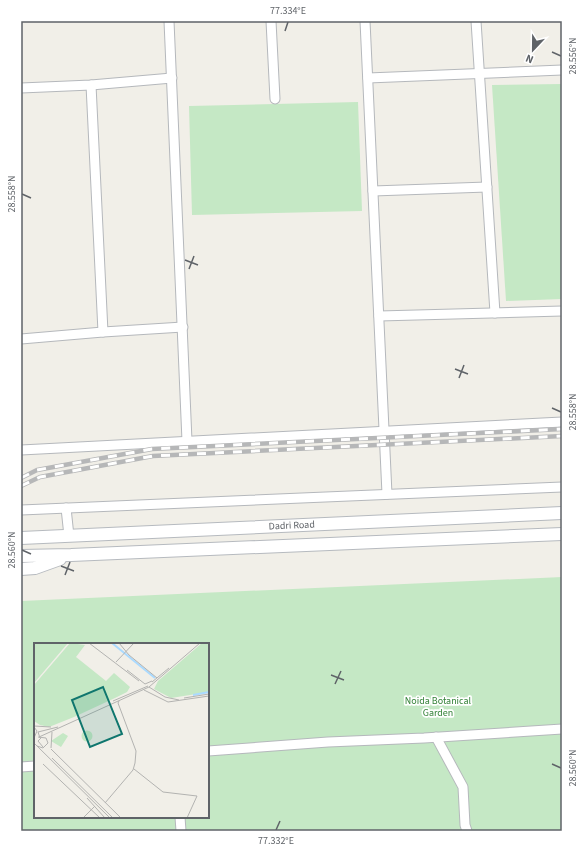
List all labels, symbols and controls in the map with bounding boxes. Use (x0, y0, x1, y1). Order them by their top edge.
text: 77.334°E (270, 4, 306, 18)
north arrow (513, 30, 553, 70)
text: 28.556°N (566, 37, 580, 75)
text: N (523, 50, 536, 67)
text: 28.558°N (5, 175, 19, 213)
text: 28.558°N (566, 393, 580, 431)
street label: Dadri Road (268, 517, 315, 534)
text: 28.560°N (5, 531, 19, 569)
inset map (34, 643, 209, 818)
park label: Noida Botanical Garden (405, 694, 472, 720)
text: 28.560°N (566, 749, 580, 787)
text: 77.332°E (258, 834, 294, 848)

